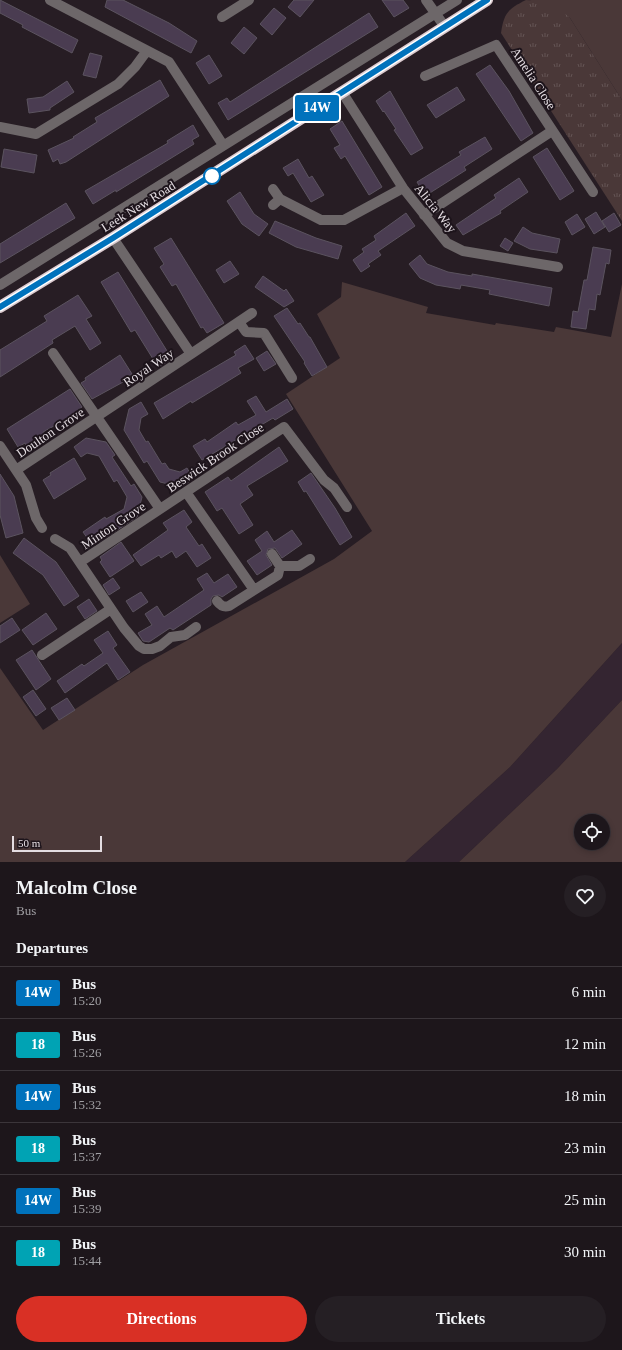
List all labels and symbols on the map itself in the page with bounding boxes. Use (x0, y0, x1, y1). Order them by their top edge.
street label: Amelia Close (508, 44, 559, 112)
line badge: 14W (294, 95, 340, 121)
unlabelled marker (203, 167, 221, 185)
street label: Leek New Road (98, 177, 178, 235)
street label: Alicia Way (411, 181, 460, 236)
street label: Royal Way (120, 345, 177, 390)
street label: Doulton Grove (14, 404, 87, 461)
street label: Beswick Brook Close (164, 419, 267, 495)
street label: Minton Grove (78, 498, 148, 552)
scale bar (12, 834, 102, 853)

